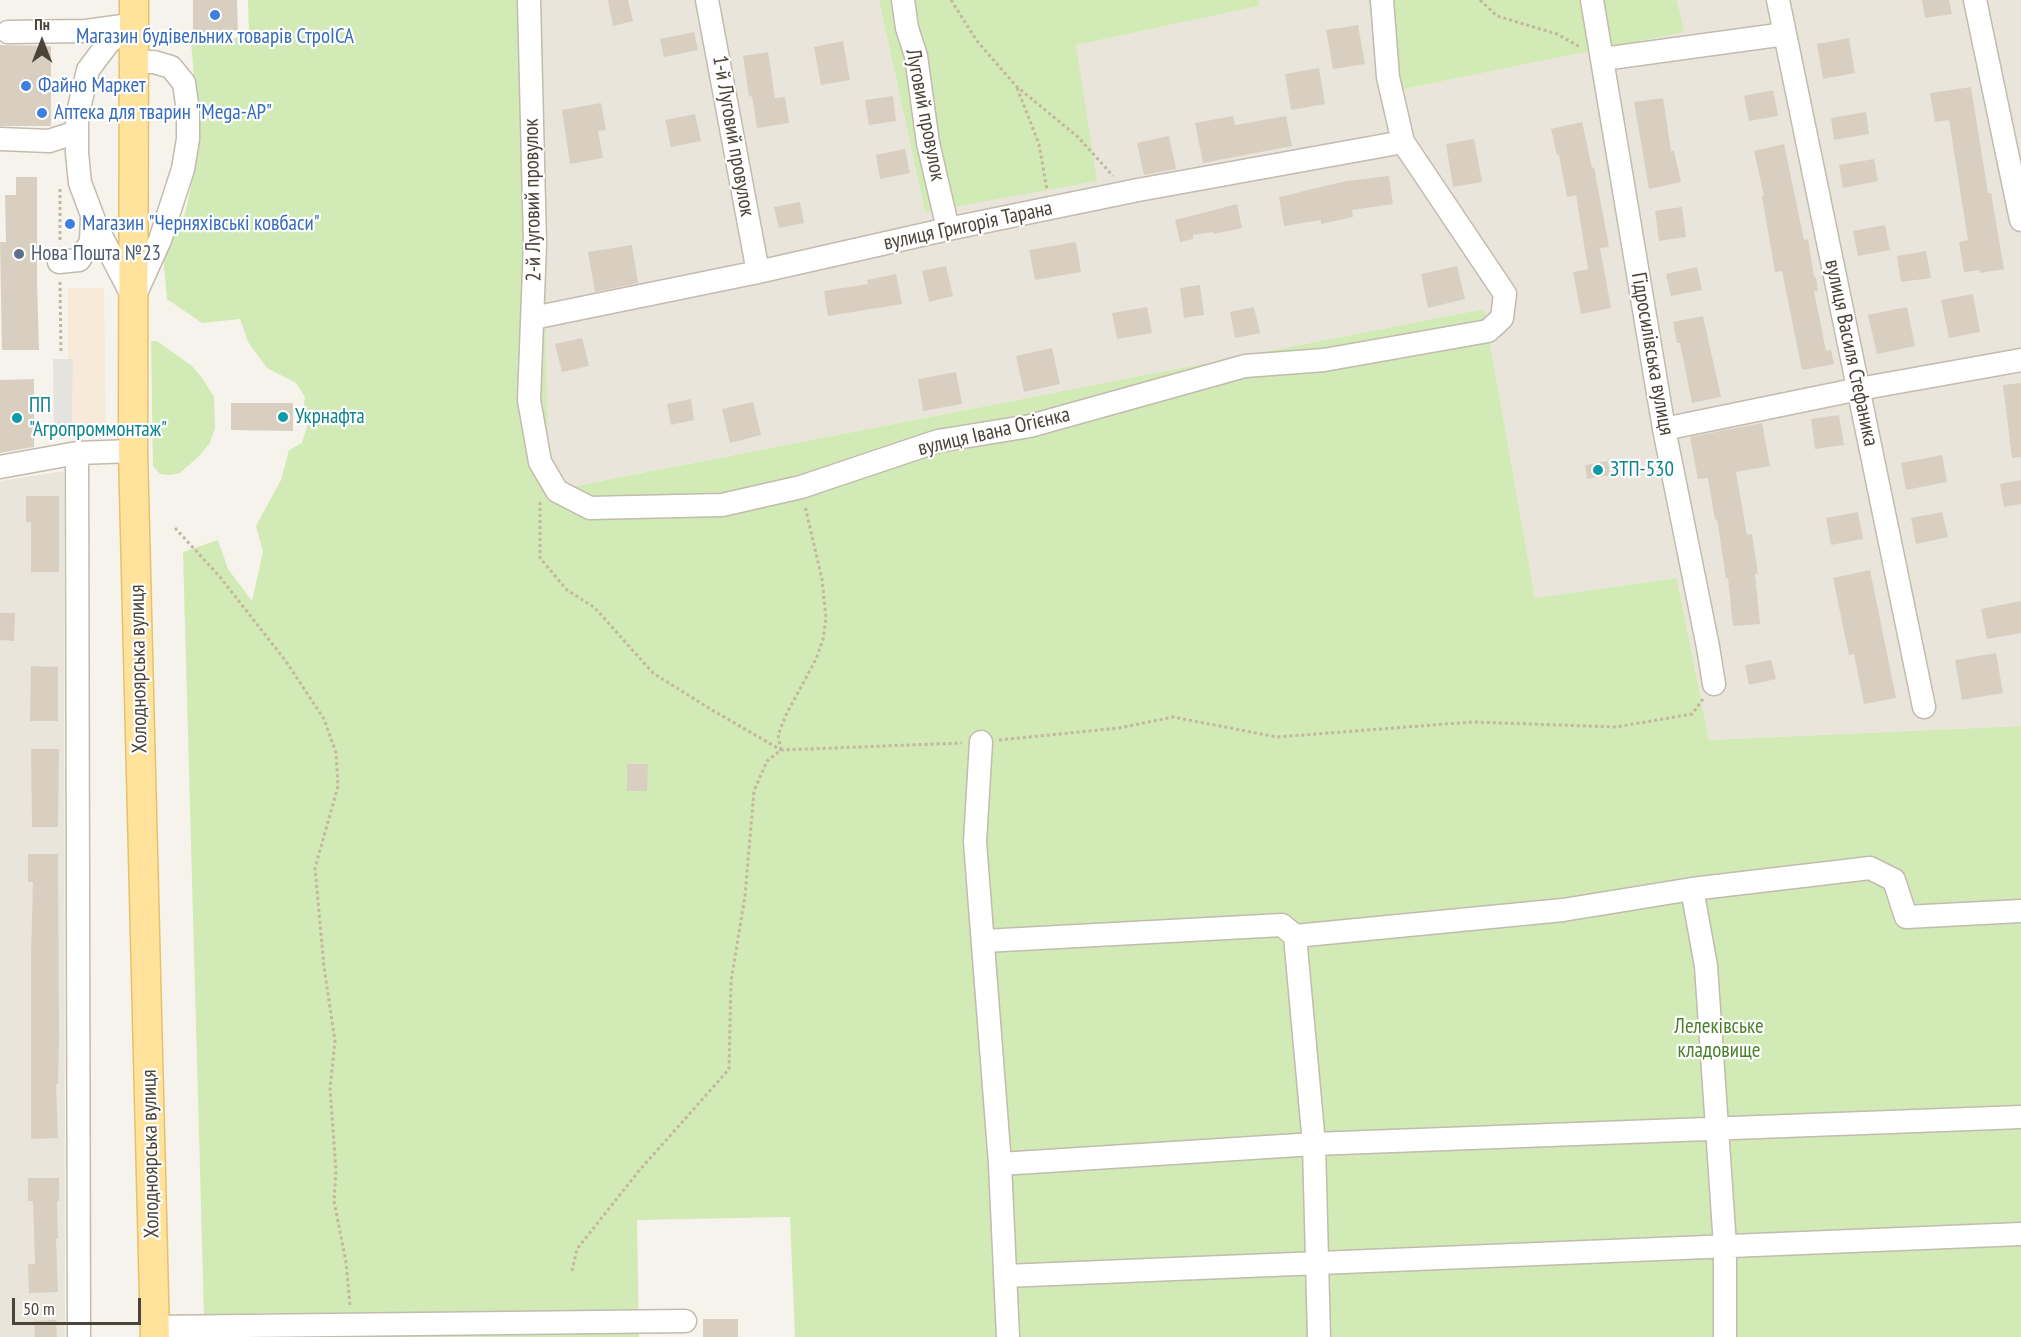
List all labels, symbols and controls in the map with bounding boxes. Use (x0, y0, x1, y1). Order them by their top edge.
marker: Магазин будівельних товарів СтроІСА (208, 8, 222, 22)
north arrow (12, 12, 72, 72)
text: Пн (34, 14, 50, 34)
place label: Магазин будівельних товарів СтроІСА (76, 24, 354, 50)
street label: Луговий провулок (900, 47, 950, 183)
street label: 1-й Луговий провулок (706, 53, 760, 219)
place label: Файно Маркет (38, 73, 146, 99)
marker: Файно Маркет (19, 79, 33, 93)
place label: Аптека для тварин "Mega-AP" (54, 100, 272, 126)
marker: Аптека для тварин "Mega-AP" (35, 106, 49, 120)
street label: 2-й Луговий провулок (519, 118, 547, 282)
street label: вулиця Григорія Тарана (881, 196, 1055, 256)
place label: Магазин "Черняхівські ковбаси" (82, 211, 320, 237)
marker: Магазин "Черняхівські ковбаси" (63, 217, 77, 231)
place label: Нова Пошта №23 (31, 241, 161, 267)
marker: Нова Пошта №23 (12, 247, 26, 261)
street label: вулиця Василя Стефаника (1819, 257, 1883, 449)
street label: Гідросилівська вулиця (1625, 271, 1679, 437)
place label: ПП "Агропроммонтаж" (29, 393, 167, 443)
street label: вулиця Івана Огієнка (916, 402, 1072, 462)
place label: Укрнафта (295, 404, 365, 430)
marker: Укрнафта (276, 410, 290, 424)
marker: ПП "Агропроммонтаж" (10, 411, 24, 425)
place label: ЗТП-530 (1610, 457, 1674, 483)
marker: ЗТП-530 (1591, 463, 1605, 477)
street label: Холодноярська вулиця (125, 584, 153, 754)
park label: Лелеківське кладовище (1674, 1014, 1764, 1064)
street label: Холодноярська вулиця (137, 1069, 165, 1239)
scale bar (15, 1286, 144, 1324)
text: 50 m (23, 1297, 55, 1320)

